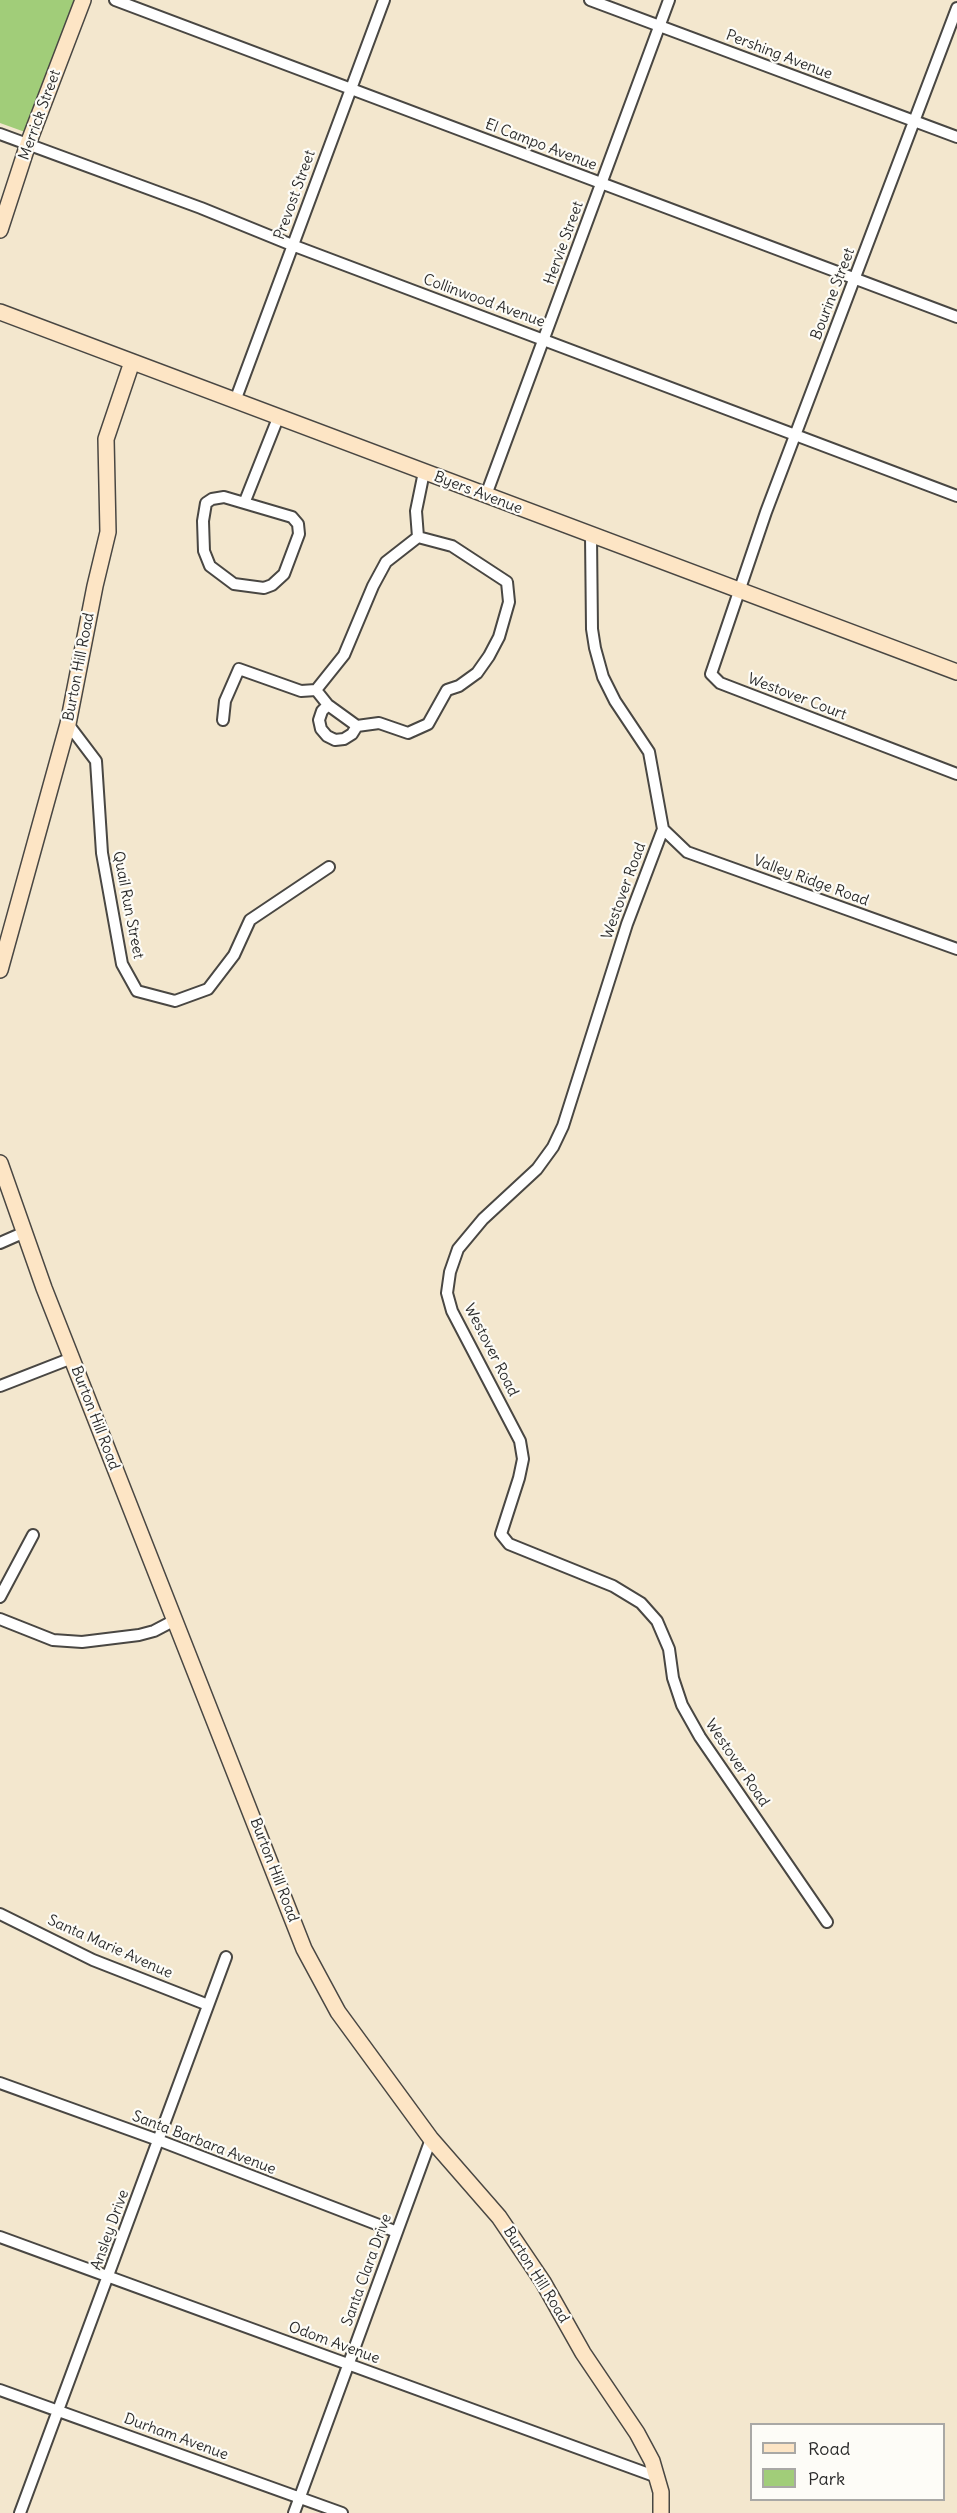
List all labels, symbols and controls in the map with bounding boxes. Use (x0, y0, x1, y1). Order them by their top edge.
street label: Pershing Avenue (723, 26, 835, 84)
street label: Merrick Street (15, 67, 65, 163)
street label: El Campo Avenue (483, 115, 599, 175)
street label: Prevost Street (270, 148, 320, 242)
street label: Hervie Street (541, 199, 587, 287)
street label: Bourine Street (807, 246, 859, 342)
street label: Collinwood Avenue (421, 271, 547, 331)
street label: Byers Avenue (431, 468, 525, 518)
street label: Burton Hill Road (60, 611, 98, 723)
street label: Westover Court (745, 670, 849, 724)
street label: Westover Road (598, 840, 650, 942)
street label: Quail Run Street (109, 850, 147, 960)
street label: Valley Ridge Road (751, 852, 871, 910)
street label: Westover Road (460, 1301, 522, 1399)
street label: Burton Hill Road (67, 1363, 123, 1473)
street label: Westover Road (701, 1716, 773, 1810)
street label: Burton Hill Road (246, 1815, 302, 1925)
street label: Santa Marie Avenue (45, 1911, 175, 1983)
street label: Santa Barbara Avenue (130, 2107, 278, 2179)
street label: Ansley Drive (87, 2187, 133, 2273)
street label: Santa Clara Drive (338, 2211, 396, 2329)
street label: Burton Hill Road (499, 2224, 573, 2326)
street label: Odom Avenue (286, 2318, 382, 2368)
street label: Durham Avenue (121, 2410, 231, 2464)
legend (750, 2423, 945, 2501)
text: Road (808, 2437, 850, 2460)
text: Park (808, 2467, 845, 2490)

